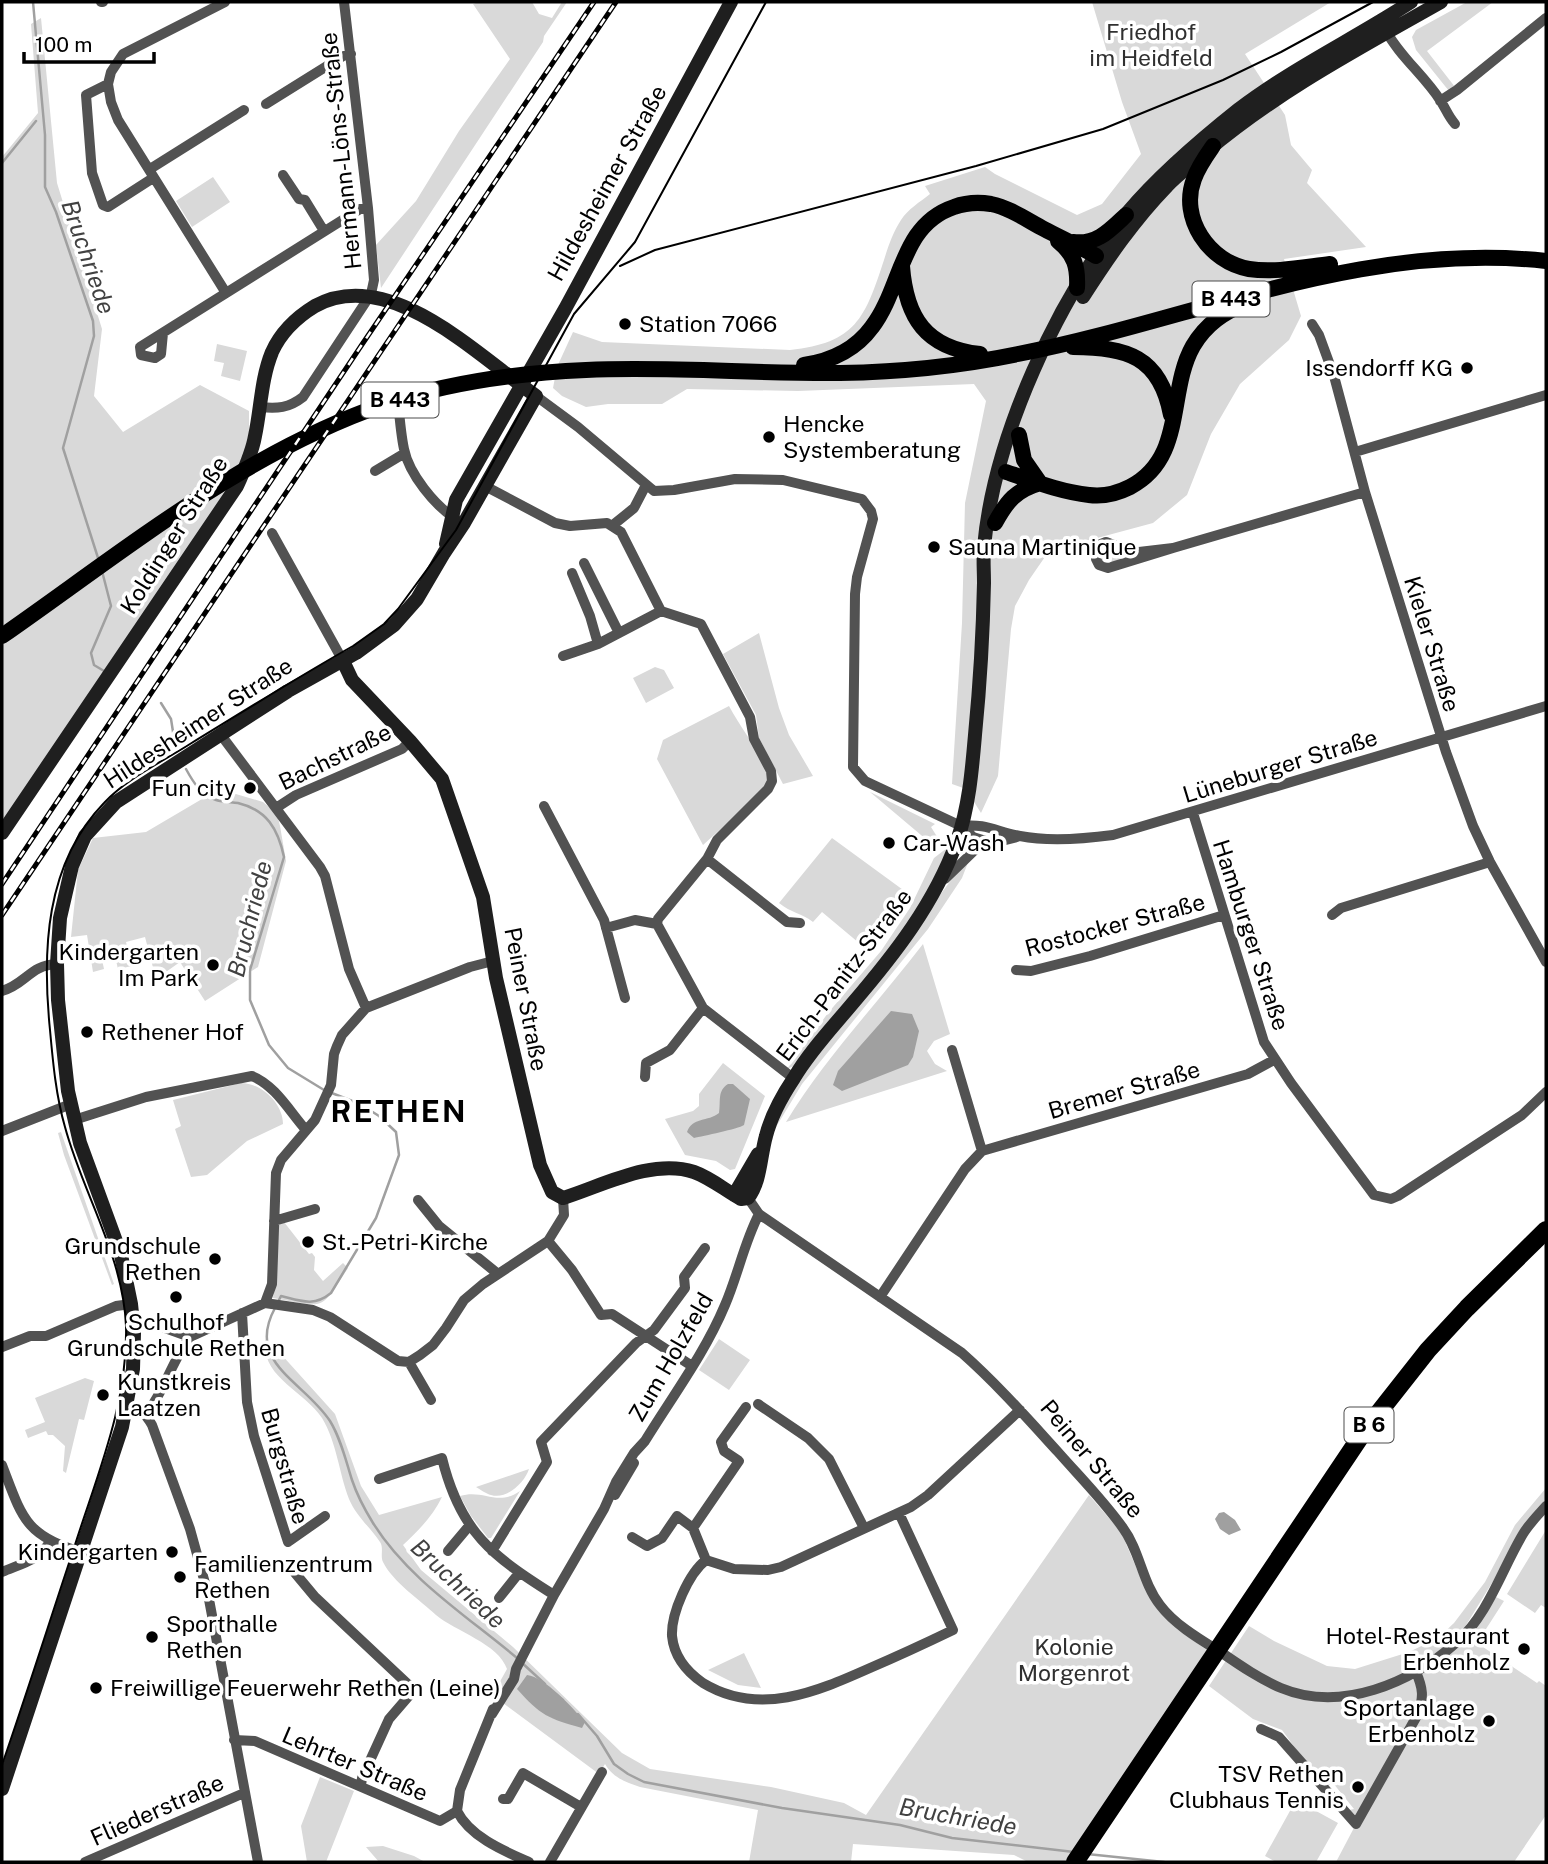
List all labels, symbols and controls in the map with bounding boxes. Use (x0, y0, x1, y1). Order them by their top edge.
park label: Friedhof im Heidfeld (1089, 18, 1213, 71)
scale bar (24, 21, 154, 65)
street label: Hermann-Löns-Straße (315, 31, 366, 271)
text: 100 m (35, 32, 92, 57)
street label: Hildesheimer Straße (542, 80, 672, 285)
water label: Bruchriede (56, 196, 122, 317)
road number: B 443 (1192, 282, 1270, 316)
place label: Station 7066 (639, 310, 777, 337)
marker: Station 7066 (617, 316, 633, 332)
place label: Issendorff KG (1305, 354, 1453, 381)
marker: Issendorff KG (1459, 360, 1475, 376)
road number: B 443 (362, 382, 438, 418)
place label: Hencke Systemberatung (783, 410, 961, 463)
marker: Hencke Systemberatung (761, 429, 777, 445)
street label: Koldinger Straße (114, 451, 233, 619)
place label: Sauna Martinique (948, 533, 1137, 560)
marker: Sauna Martinique (926, 539, 942, 555)
street label: Kieler Straße (1399, 573, 1466, 715)
street label: Hildesheimer Straße (98, 651, 297, 794)
street label: Bachstraße (274, 718, 395, 795)
street label: Lüneburger Straße (1179, 723, 1381, 808)
place label: Fun city (151, 774, 236, 801)
marker: Fun city (242, 780, 258, 796)
place label: Car-Wash (903, 829, 1005, 856)
marker: Car-Wash (881, 835, 897, 851)
street label: Hamburger Straße (1208, 836, 1295, 1034)
water label: Bruchriede (221, 858, 277, 980)
street label: Erich-Panitz-Straße (770, 883, 917, 1066)
street label: Rostocker Straße (1022, 888, 1208, 962)
street label: Peiner Straße (499, 925, 554, 1073)
place label: Kindergarten Im Park (59, 938, 199, 991)
marker: Kindergarten Im Park (205, 957, 221, 973)
place label: Rethener Hof (101, 1018, 244, 1045)
marker: Rethener Hof (79, 1024, 95, 1040)
street label: Bremer Straße (1045, 1055, 1203, 1124)
district label: RETHEN (331, 1093, 467, 1129)
place label: St.-Petri-Kirche (322, 1228, 488, 1255)
place label: Grundschule Rethen (64, 1232, 201, 1285)
marker: St.-Petri-Kirche (300, 1234, 316, 1250)
marker: Grundschule Rethen (207, 1251, 223, 1267)
street label: Zum Holzfeld (623, 1288, 718, 1426)
marker: Schulhof Grundschule Rethen (168, 1289, 184, 1305)
place label: Schulhof Grundschule Rethen (67, 1308, 285, 1361)
place label: Kunstkreis Laatzen (117, 1368, 231, 1421)
marker: Kunstkreis Laatzen (95, 1387, 111, 1403)
street label: Peiner Straße (1035, 1394, 1150, 1523)
street label: Burgstraße (256, 1405, 315, 1527)
road number: B 6 (1344, 1408, 1394, 1442)
water label: Bruchriede (406, 1532, 512, 1634)
place label: Kindergarten (18, 1538, 158, 1565)
marker: Kindergarten (164, 1544, 180, 1560)
place label: Familienzentrum Rethen (194, 1550, 373, 1603)
marker: Familienzentrum Rethen (172, 1569, 188, 1585)
place label: Sporthalle Rethen (166, 1610, 278, 1663)
place label: Hotel-Restaurant Erbenholz (1326, 1622, 1510, 1675)
marker: Sporthalle Rethen (144, 1629, 160, 1645)
park label: Kolonie Morgenrot (1018, 1633, 1130, 1686)
marker: Hotel-Restaurant Erbenholz (1516, 1641, 1532, 1657)
place label: Freiwillige Feuerwehr Rethen (Leine) (110, 1674, 501, 1701)
marker: Freiwillige Feuerwehr Rethen (Leine) (88, 1680, 104, 1696)
place label: Sportanlage Erbenholz (1343, 1694, 1475, 1747)
marker: Sportanlage Erbenholz (1481, 1713, 1497, 1729)
street label: Lehrter Straße (278, 1721, 432, 1806)
place label: TSV Rethen Clubhaus Tennis (1169, 1760, 1344, 1813)
street label: Fliederstraße (86, 1768, 228, 1851)
marker: TSV Rethen Clubhaus Tennis (1350, 1779, 1366, 1795)
water label: Bruchriede (897, 1792, 1019, 1840)

